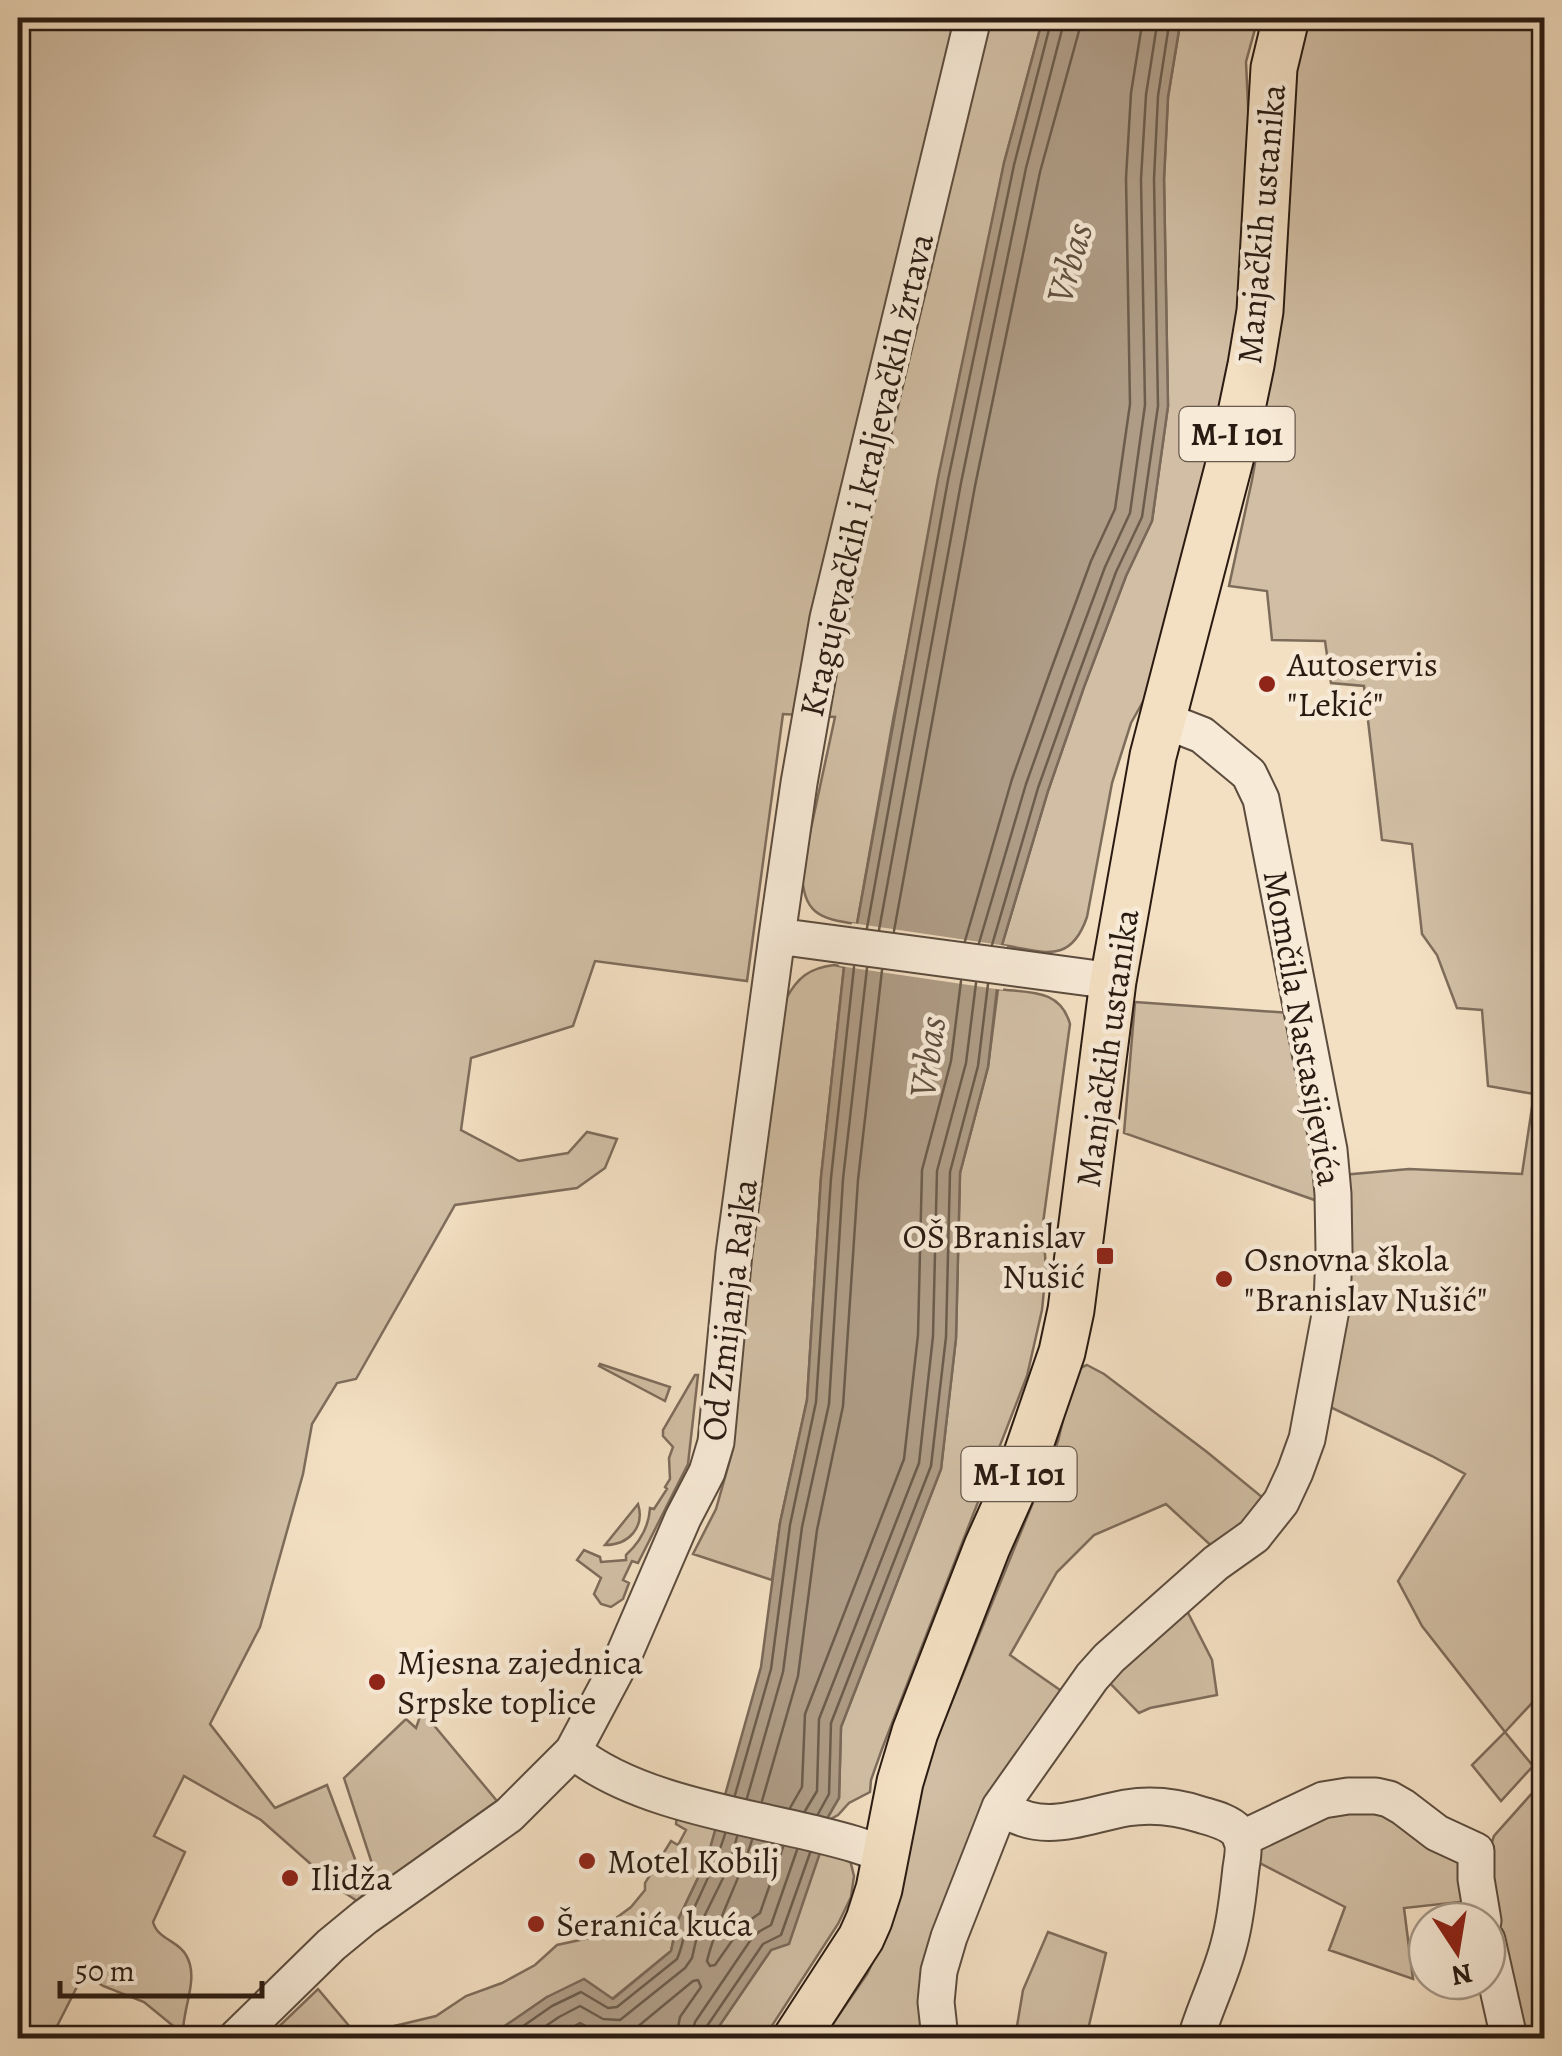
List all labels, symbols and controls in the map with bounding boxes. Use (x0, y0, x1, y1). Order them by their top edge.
street label: Manjačkih ustanika (1225, 82, 1297, 366)
water label: Vrbas (1033, 217, 1105, 309)
street label: Kragujevačkih i kraljevačkih žrtava (787, 228, 945, 722)
road number: M-I 101 (1180, 407, 1294, 461)
place label: Autoservis "Lekić" (1286, 640, 1438, 728)
marker: Autoservis "Lekić" (1256, 673, 1278, 695)
street label: Momčila Nastasijevića (1252, 867, 1354, 1190)
street label: Manjačkih ustanika (1064, 905, 1150, 1190)
water label: Vrbas (896, 1013, 958, 1101)
street label: Od Zmijanja Rajka (689, 1175, 769, 1444)
place label: OŠ Branislav Nušić (903, 1212, 1085, 1300)
place label: Osnovna škola "Branislav Nušić" (1244, 1235, 1487, 1323)
marker: OŠ Branislav Nušić (1094, 1245, 1116, 1267)
marker: Osnovna škola "Branislav Nušić" (1213, 1268, 1235, 1290)
road number: M-I 101 (962, 1447, 1076, 1501)
place label: Mjesna zajednica Srpske toplice (397, 1638, 644, 1726)
marker: Mjesna zajednica Srpske toplice (366, 1671, 388, 1693)
place label: Motel Kobilj (607, 1837, 779, 1885)
marker: Motel Kobilj (576, 1850, 598, 1872)
place label: Ilidža (310, 1854, 393, 1902)
marker: Ilidža (279, 1867, 301, 1889)
place label: Šeranića kuća (556, 1900, 753, 1948)
north arrow (1407, 1901, 1507, 2001)
marker: Šeranića kuća (525, 1913, 547, 1935)
scale bar (60, 1936, 262, 1998)
text: 50 m (75, 1951, 135, 1991)
text: N (1448, 1954, 1476, 1995)

